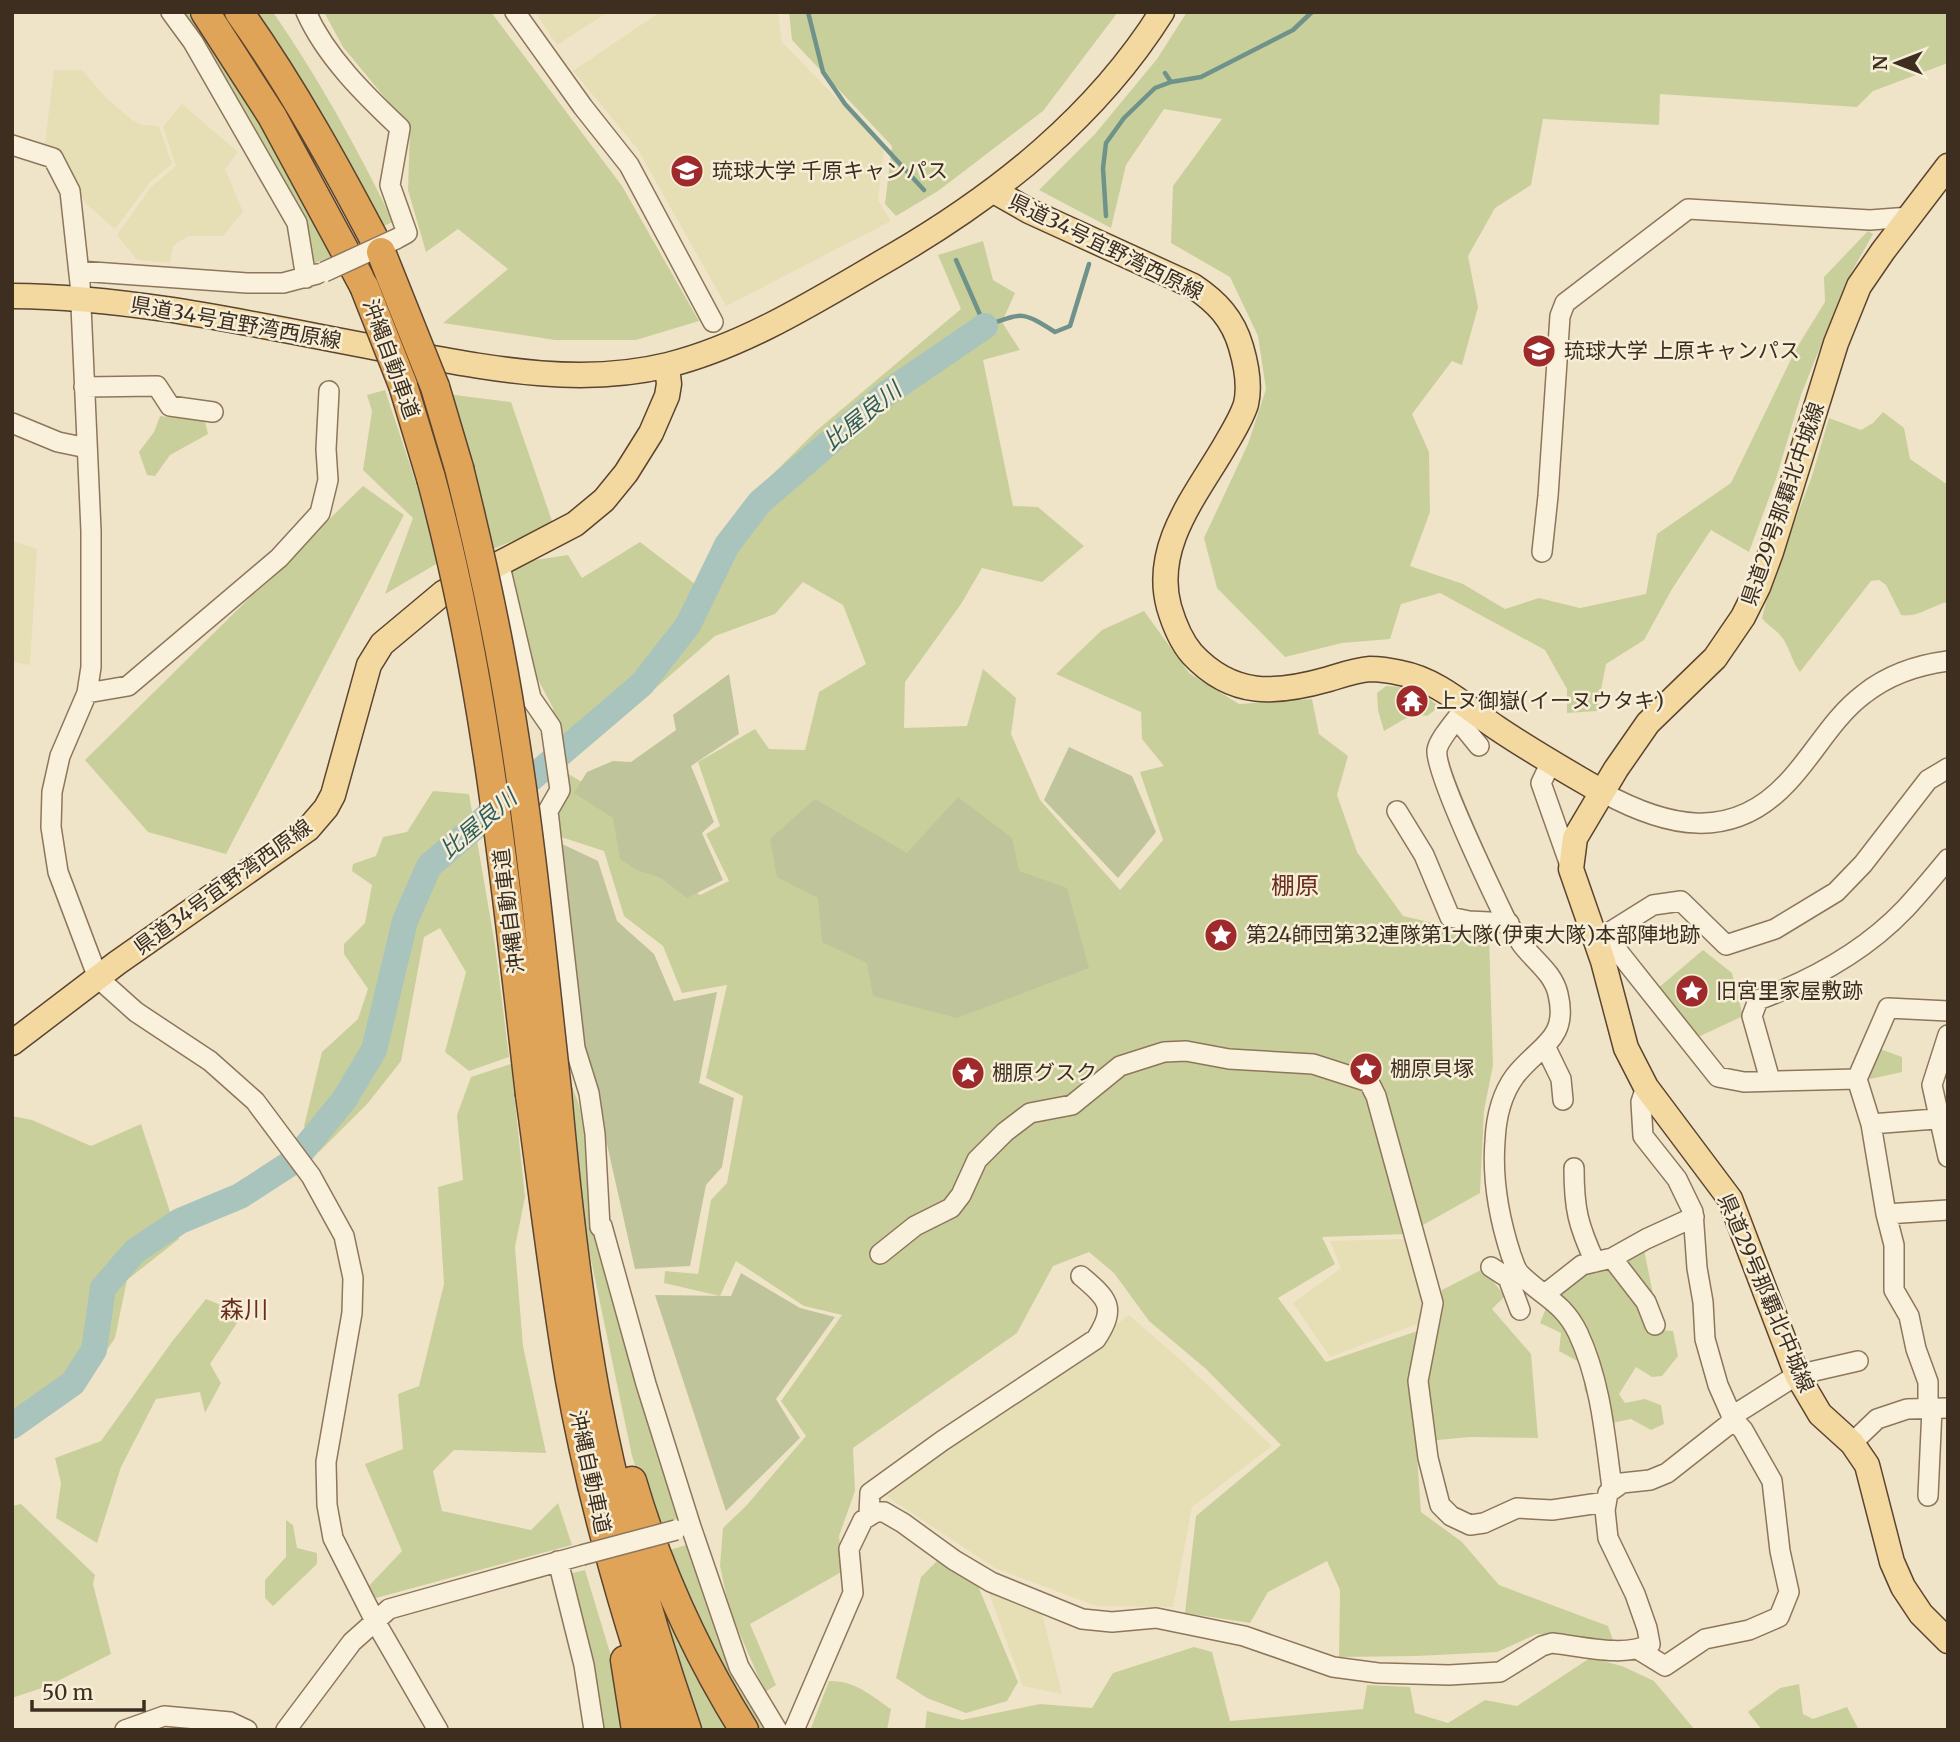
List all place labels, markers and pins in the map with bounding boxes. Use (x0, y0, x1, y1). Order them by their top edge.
school or university icon: 琉球大学 千原キャンパス (668, 152, 706, 190)
place label: 琉球大学 千原キャンパス (712, 157, 948, 184)
school or university icon: 琉球大学 上原キャンパス (1520, 332, 1558, 370)
place label: 琉球大学 上原キャンパス (1564, 337, 1800, 364)
temple icon: 上ヌ御嶽(イーヌウタキ) (1393, 682, 1431, 720)
place label: 上ヌ御嶽(イーヌウタキ) (1436, 687, 1664, 714)
place icon: 第24師団第32連隊第1大隊(伊東大隊)本部陣地跡 (1202, 916, 1240, 954)
place label: 第24師団第32連隊第1大隊(伊東大隊)本部陣地跡 (1246, 921, 1700, 948)
place icon: 旧宮里家屋敷跡 (1673, 972, 1711, 1010)
place label: 旧宮里家屋敷跡 (1716, 977, 1863, 1004)
place icon: 棚原貝塚 (1347, 1050, 1385, 1088)
place icon: 棚原グスク (949, 1054, 987, 1092)
place label: 棚原貝塚 (1390, 1055, 1474, 1082)
place label: 棚原グスク (992, 1059, 1097, 1086)

